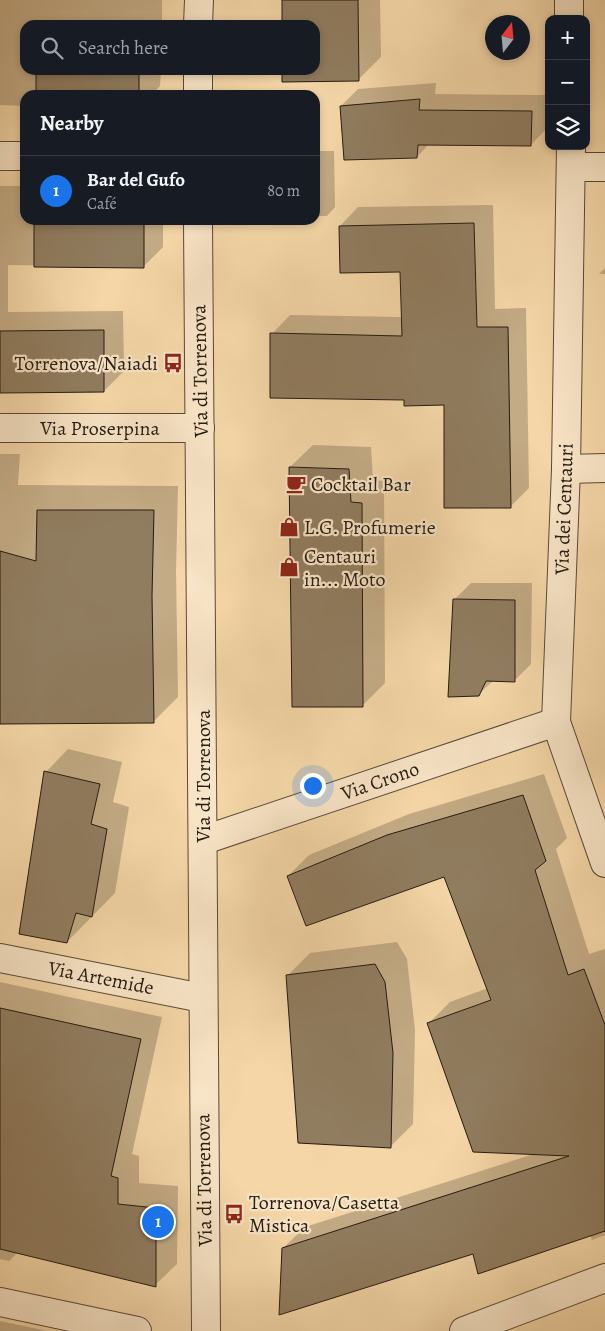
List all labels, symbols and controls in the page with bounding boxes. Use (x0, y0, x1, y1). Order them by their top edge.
north arrow (485, 15, 530, 60)
map controls (545, 15, 590, 150)
button: + (545, 15, 590, 60)
search box (20, 20, 320, 75)
icon: search (38, 34, 66, 62)
text: Search here (78, 35, 168, 61)
button: − (545, 60, 590, 105)
button: layers (545, 105, 590, 150)
text: Nearby (40, 109, 103, 137)
text: Bar del Gufo (87, 167, 185, 193)
text: 1 (53, 180, 59, 202)
text: 80 m (267, 180, 300, 202)
text: Café (87, 193, 117, 215)
street label: Via di Torrenova (185, 304, 215, 439)
place label: Torrenova/Naiadi (15, 350, 158, 377)
bus stop icon: Torrenova/Naiadi (162, 352, 184, 374)
street label: Via Proserpina (39, 415, 161, 442)
street label: Via dei Centauri (548, 443, 580, 576)
place label: Cocktail Bar (311, 471, 411, 498)
cafe icon: Cocktail Bar (285, 473, 307, 495)
place label: L.G. Profumerie (304, 514, 436, 541)
shop icon: L.G. Profumerie (278, 516, 300, 538)
place label: Centauri in... Moto (304, 543, 386, 593)
shop icon: Centauri in... Moto (278, 556, 300, 578)
street label: Via di Torrenova (190, 709, 217, 843)
street label: Via Crono (336, 755, 423, 807)
your location (300, 773, 326, 799)
street label: Via Artemide (45, 954, 156, 1001)
street label: Via di Torrenova (189, 1113, 219, 1248)
place label: Torrenova/Casetta Mistica (249, 1189, 400, 1239)
pin: 1 (142, 1203, 174, 1241)
bus stop icon: Torrenova/Casetta Mistica (223, 1203, 245, 1225)

